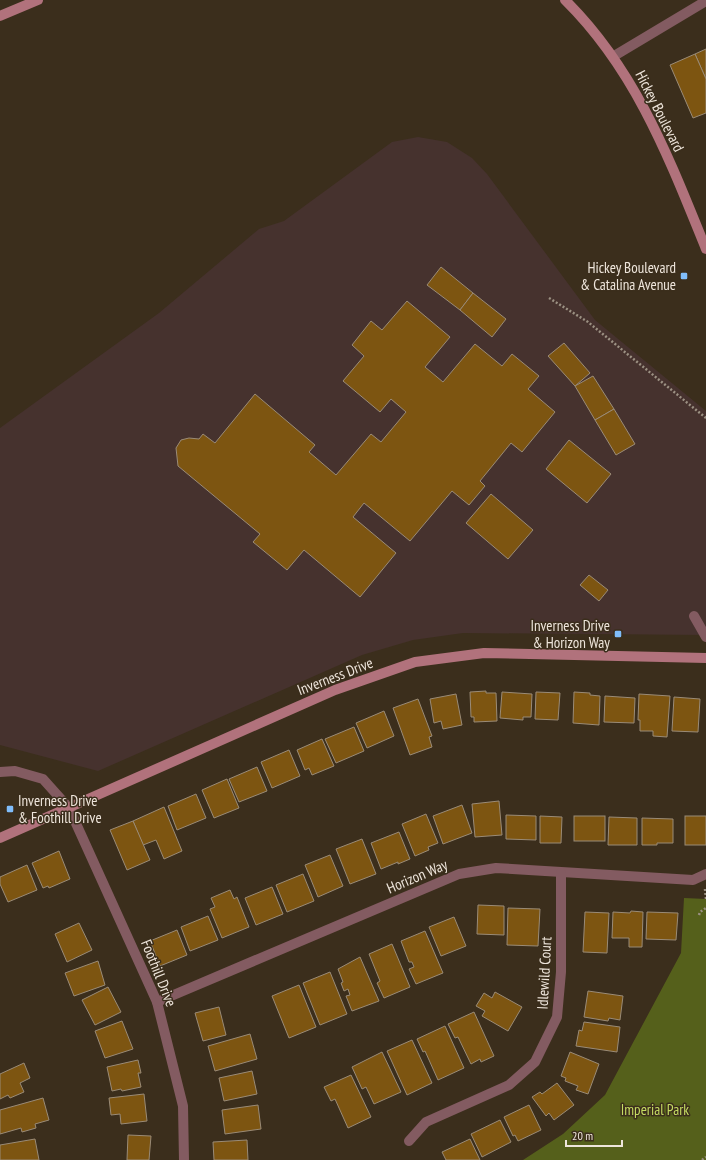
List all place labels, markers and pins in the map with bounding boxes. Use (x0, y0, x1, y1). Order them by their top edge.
place label: Hickey Boulevard & Catalina Avenue (580, 258, 676, 294)
marker: Hickey Boulevard & Catalina Avenue (679, 271, 689, 281)
place label: Inverness Drive & Horizon Way (530, 616, 610, 652)
marker: Inverness Drive & Horizon Way (613, 629, 623, 639)
place label: Inverness Drive & Foothill Drive (18, 791, 102, 827)
marker: Inverness Drive & Foothill Drive (5, 804, 15, 814)

